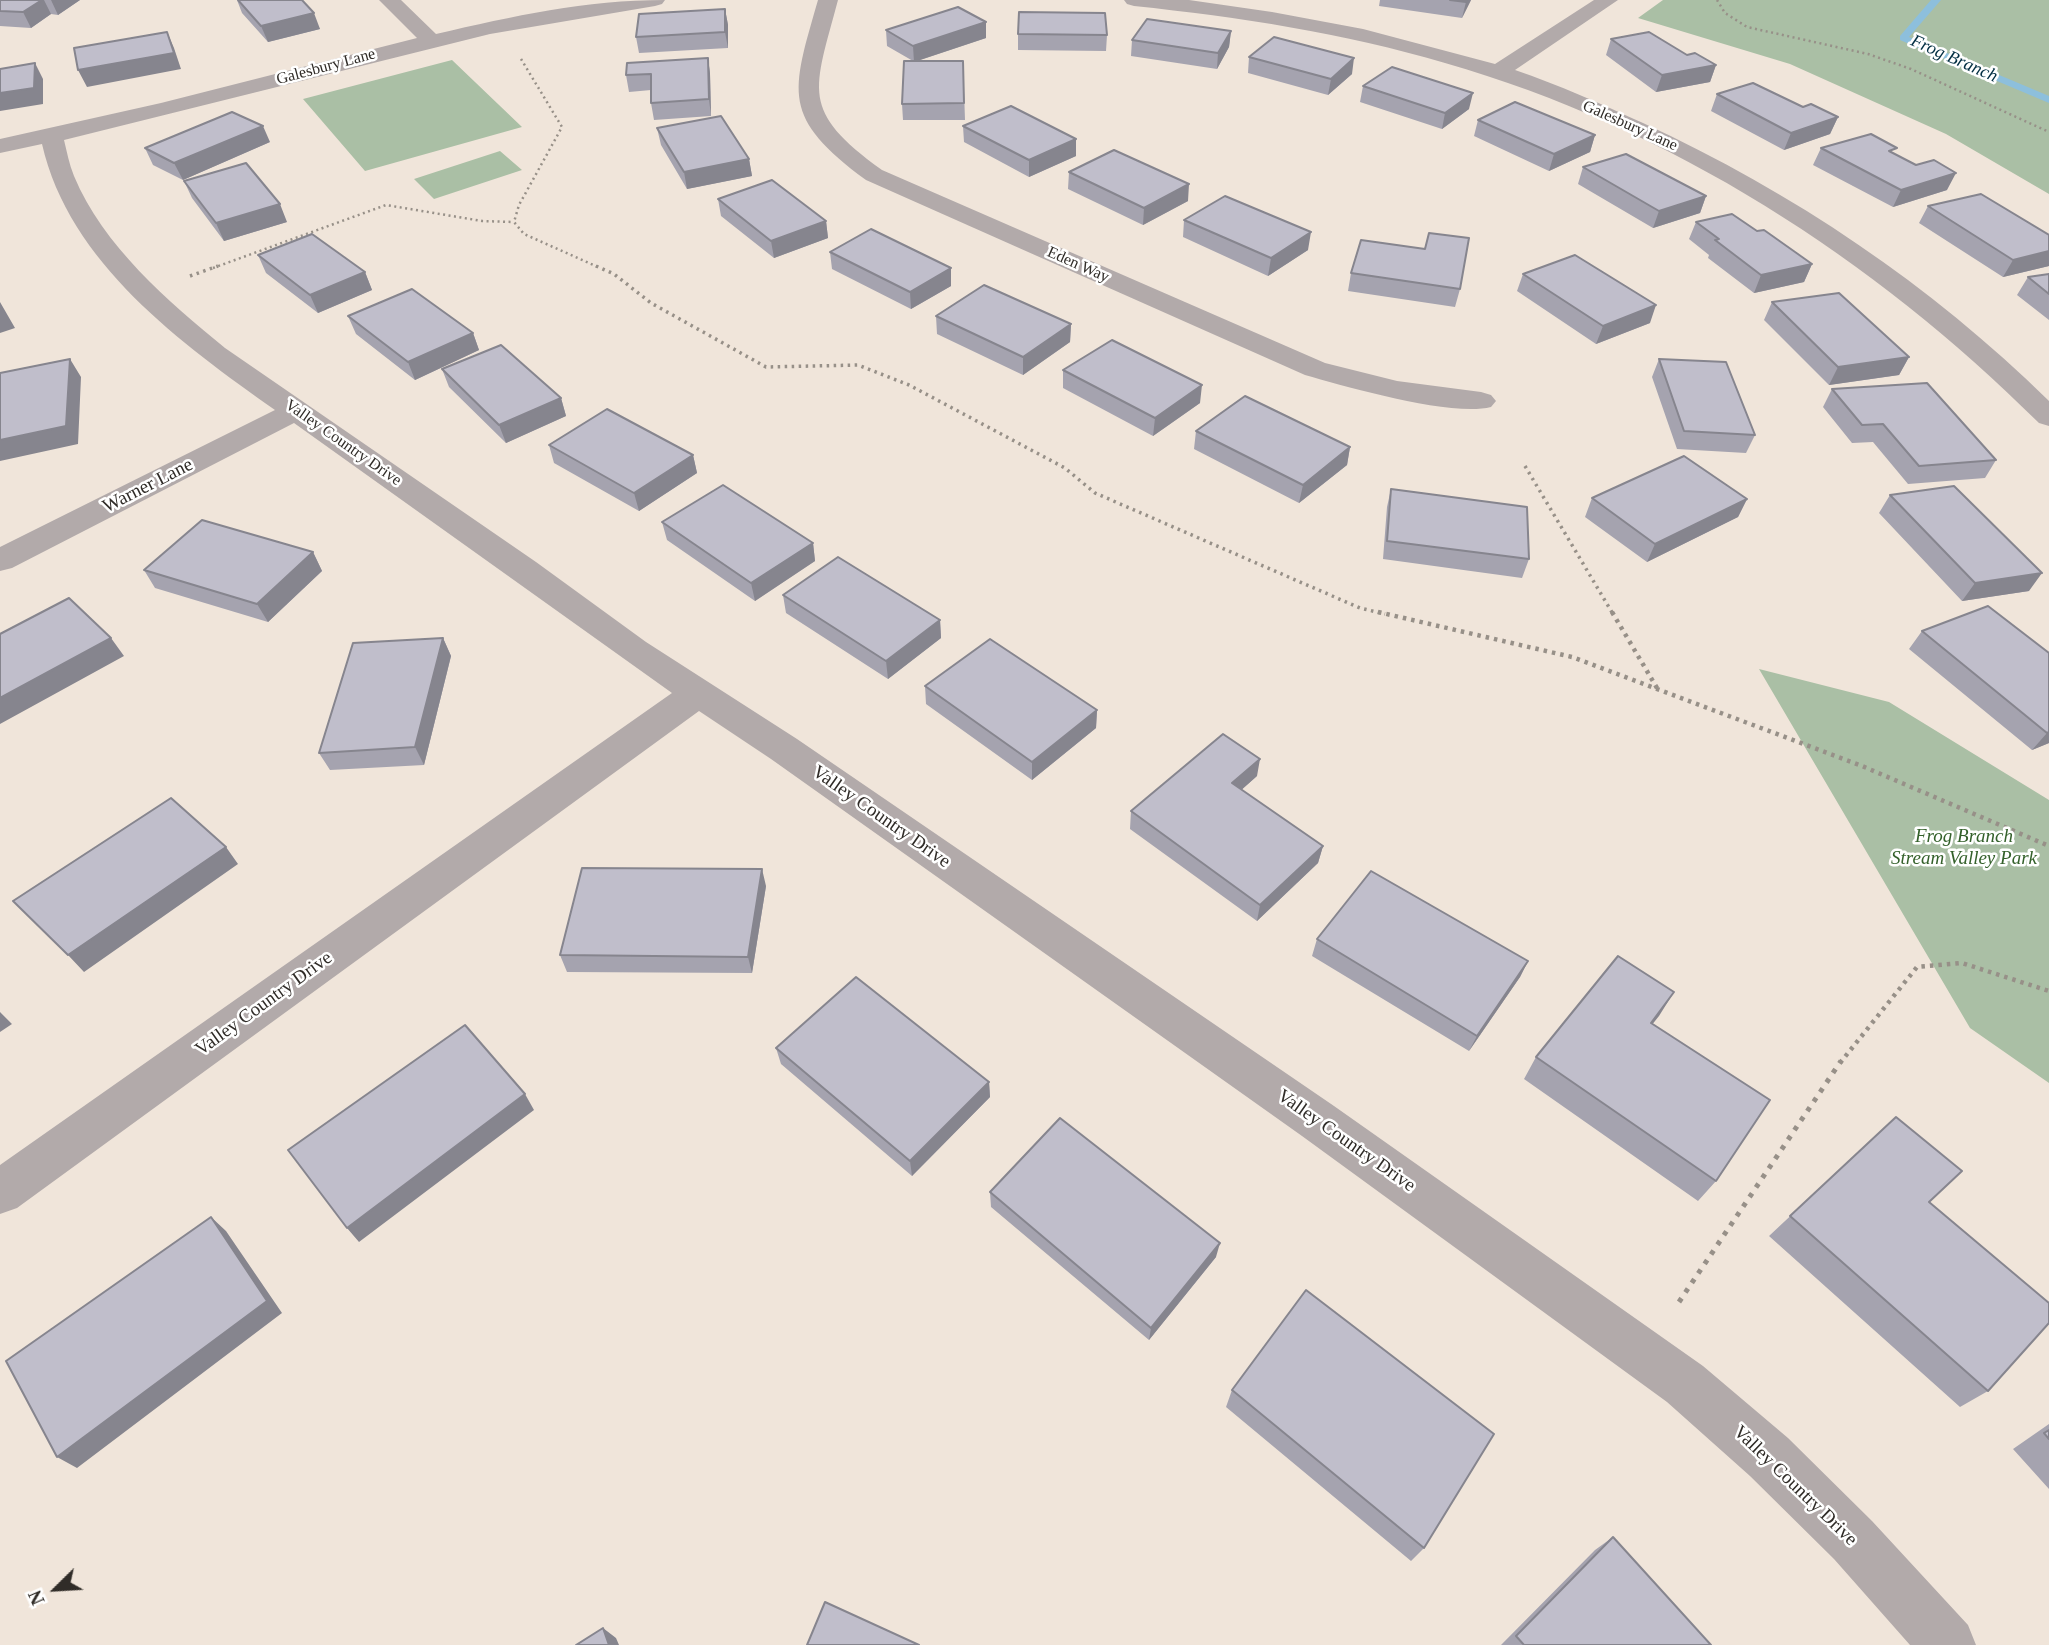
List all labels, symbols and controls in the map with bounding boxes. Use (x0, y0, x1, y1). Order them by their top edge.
water label: Frog Branch (1907, 30, 2001, 88)
street label: Galesbury Lane (274, 45, 378, 89)
street label: Galesbury Lane (1580, 97, 1680, 155)
street label: Eden Way (1044, 243, 1112, 287)
street label: Valley Country Drive (281, 396, 405, 490)
street label: Warner Lane (99, 454, 197, 518)
street label: Valley Country Drive (807, 761, 955, 873)
park label: Frog Branch Stream Valley Park (1891, 826, 2037, 870)
street label: Valley Country Drive (191, 947, 337, 1061)
street label: Valley Country Drive (1272, 1085, 1420, 1197)
street label: Valley Country Drive (1728, 1421, 1862, 1551)
north arrow (21, 1554, 91, 1624)
text: N (24, 1587, 49, 1608)

